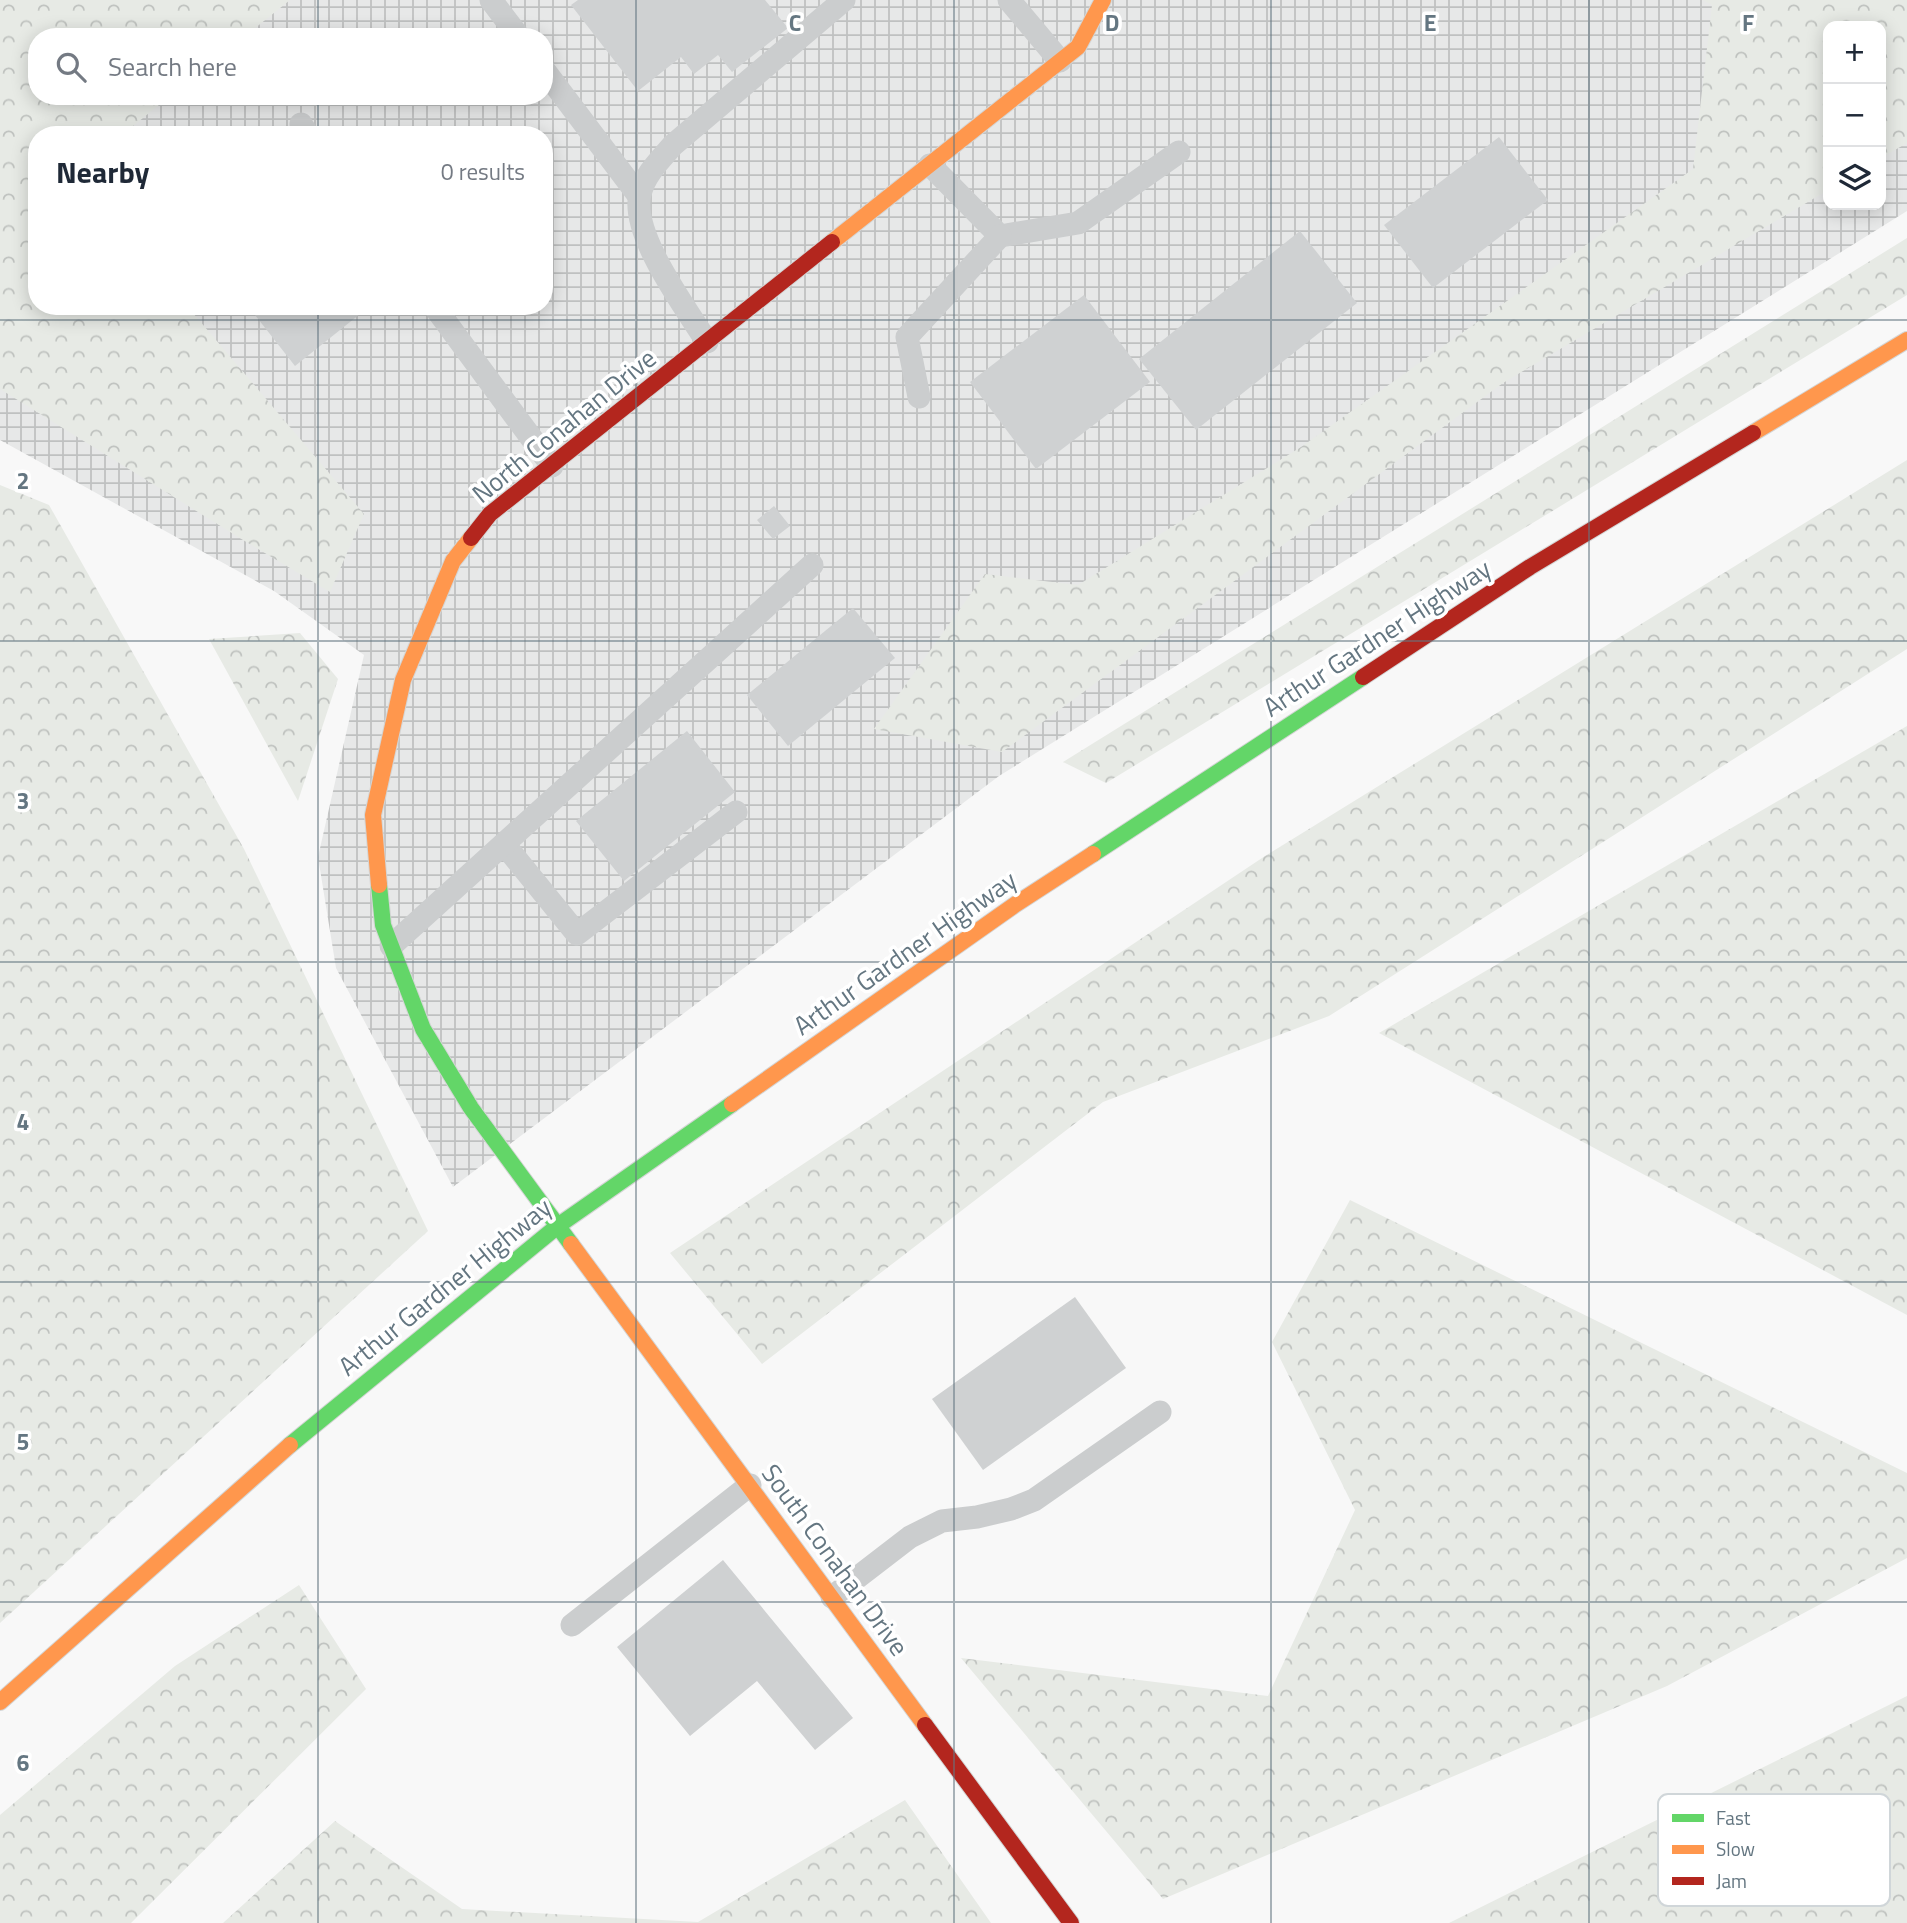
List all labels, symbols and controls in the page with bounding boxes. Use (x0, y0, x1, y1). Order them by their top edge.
text: C (789, 5, 801, 40)
text: D (1105, 5, 1119, 40)
text: E (1424, 5, 1436, 40)
text: F (1742, 5, 1754, 40)
map controls (1823, 21, 1886, 210)
button: + (1823, 21, 1886, 84)
search box (28, 28, 553, 105)
text: Search here (108, 47, 237, 86)
icon: search (52, 48, 90, 86)
button: − (1823, 84, 1886, 147)
button: layers (1823, 147, 1886, 210)
text: Nearby (56, 149, 149, 195)
text: 0 results (441, 154, 525, 189)
street label: North Conahan Drive (463, 339, 664, 512)
text: 2 (17, 463, 29, 498)
street label: Arthur Gardner Highway (1255, 549, 1498, 726)
text: 3 (17, 783, 29, 818)
street label: Arthur Gardner Highway (785, 861, 1024, 1045)
text: 4 (17, 1104, 29, 1139)
street label: Arthur Gardner Highway (329, 1188, 560, 1385)
text: 5 (17, 1424, 29, 1459)
street label: South Conahan Drive (752, 1456, 918, 1664)
text: 6 (17, 1745, 30, 1780)
legend (1658, 1794, 1890, 1906)
text: Fast (1716, 1803, 1751, 1832)
text: Slow (1716, 1834, 1755, 1863)
text: Jam (1716, 1866, 1747, 1895)

